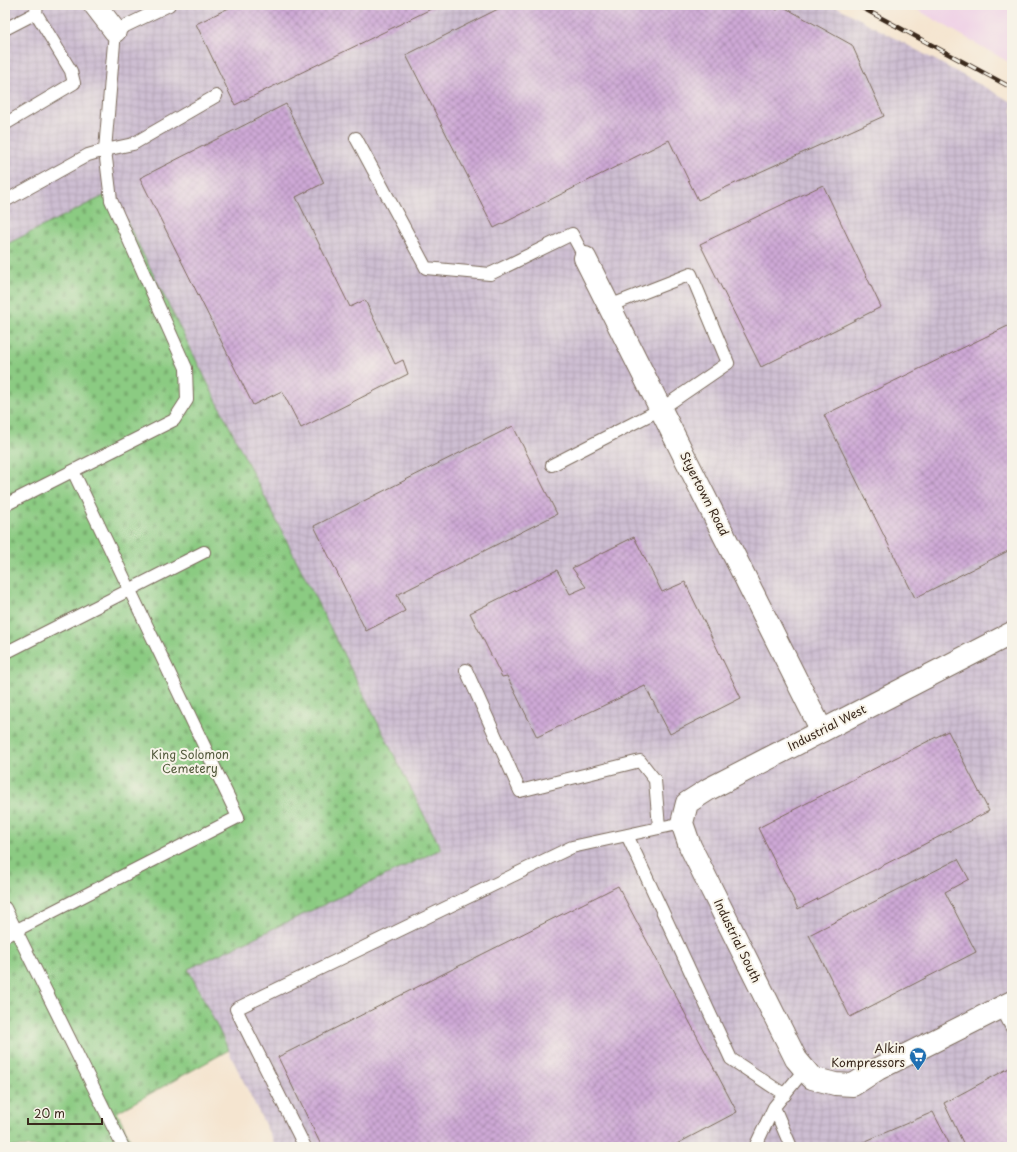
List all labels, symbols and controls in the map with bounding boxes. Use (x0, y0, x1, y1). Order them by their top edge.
street label: Styertown Road (676, 448, 734, 539)
street label: Industrial West (784, 699, 869, 755)
park label: King Solomon Cemetery (151, 745, 229, 777)
street label: Industrial South (710, 896, 766, 985)
place label: Alkin Kompressors (831, 1039, 906, 1071)
supermarket icon: Alkin Kompressors (908, 1046, 928, 1071)
scale bar (28, 1100, 102, 1126)
text: 20 m (34, 1104, 65, 1122)

